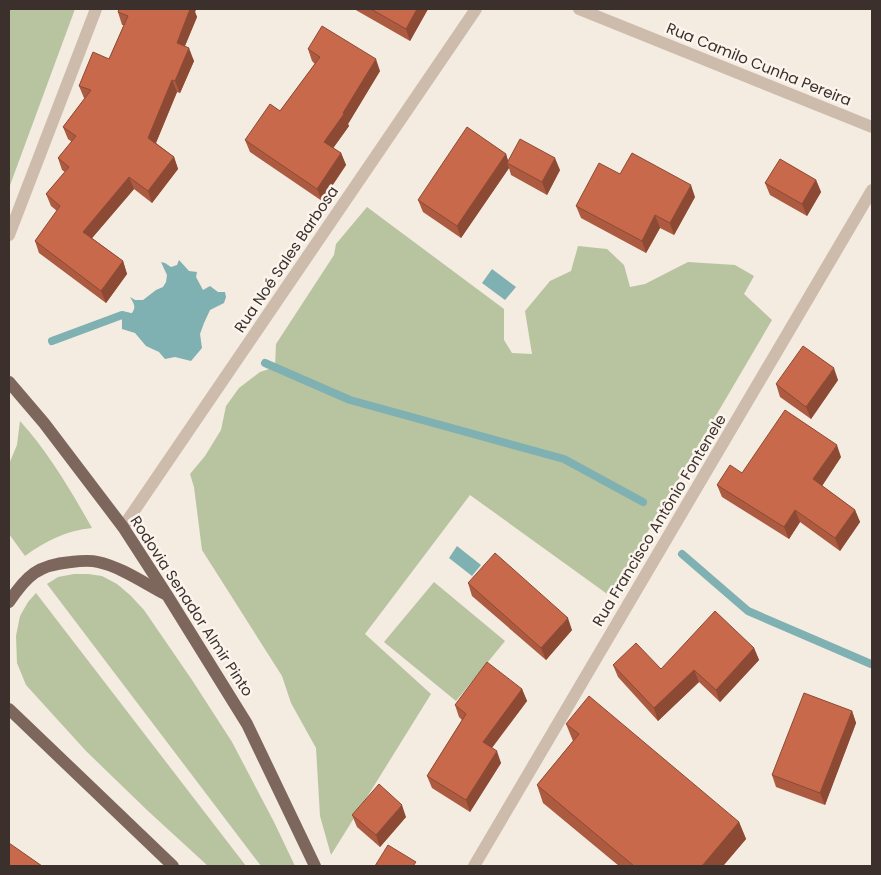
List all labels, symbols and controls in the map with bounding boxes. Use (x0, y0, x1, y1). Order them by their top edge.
street label: Rua Camilo Cunha Pereira (663, 17, 855, 111)
street label: Rua Noé Sales Barbosa (229, 182, 343, 336)
street label: Rua Francisco Antônio Fontenele (587, 410, 731, 630)
street label: Rodovia Senador Almir Pinto (126, 512, 258, 700)

